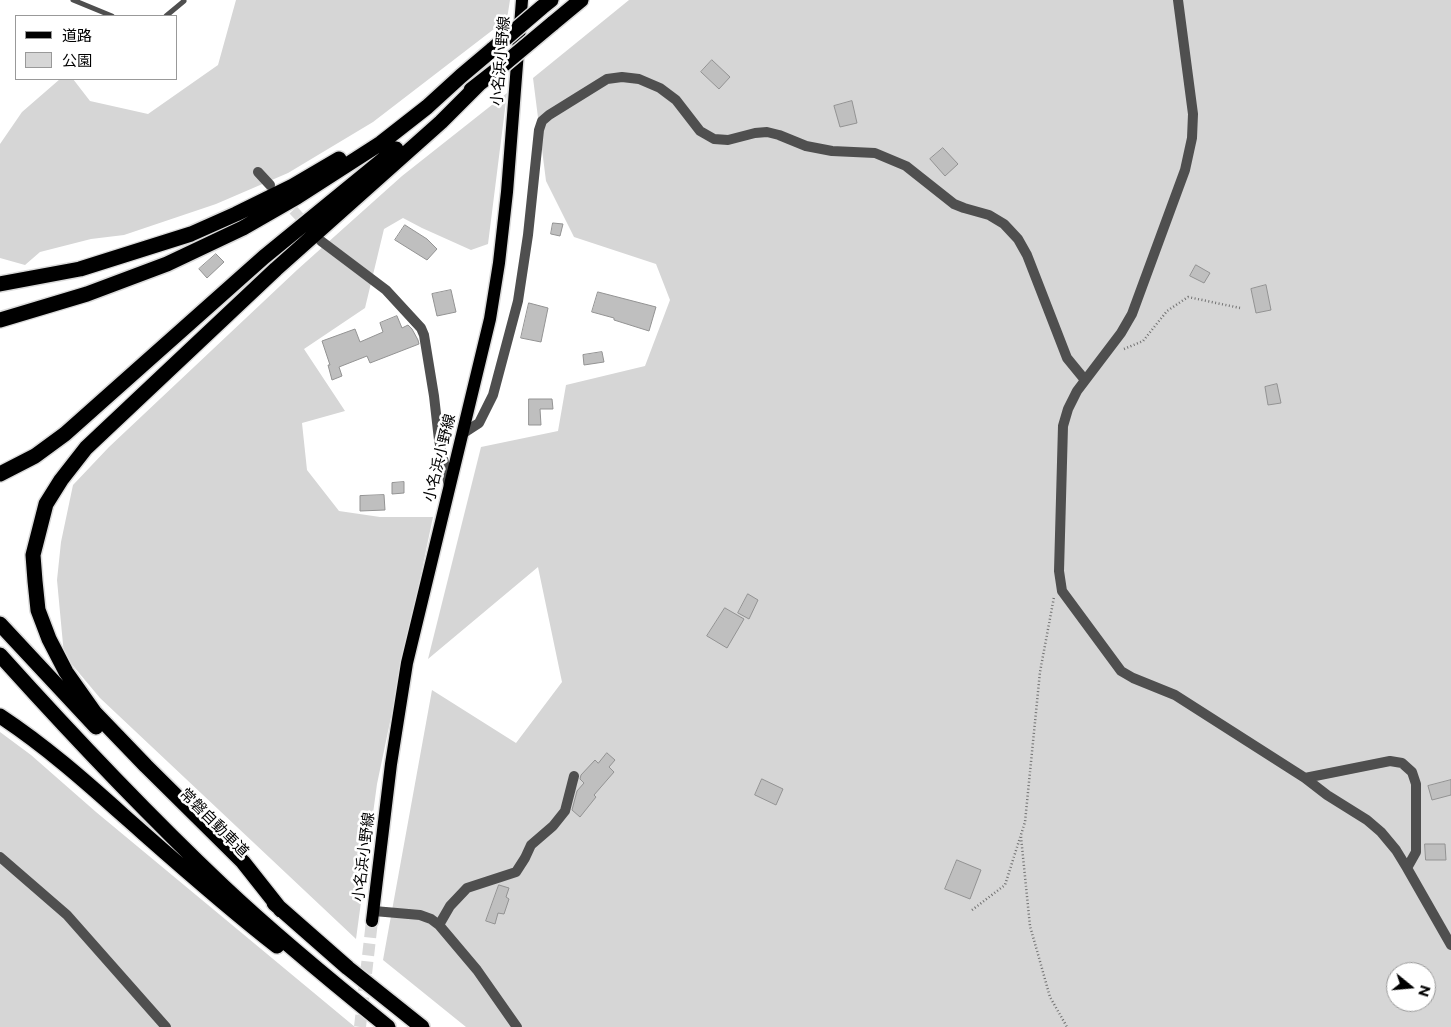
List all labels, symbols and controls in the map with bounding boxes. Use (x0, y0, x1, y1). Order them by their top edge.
legend (15, 15, 178, 80)
street label: 小名浜小野線 (488, 15, 514, 107)
text: 道路 (62, 26, 92, 45)
text: 公園 (62, 51, 92, 70)
street label: 小名浜小野線 (420, 412, 460, 504)
street label: 常磐自動車道 (176, 785, 252, 861)
street label: 小名浜小野線 (350, 811, 378, 903)
north arrow (1386, 962, 1436, 1012)
text: N (1414, 983, 1435, 999)

